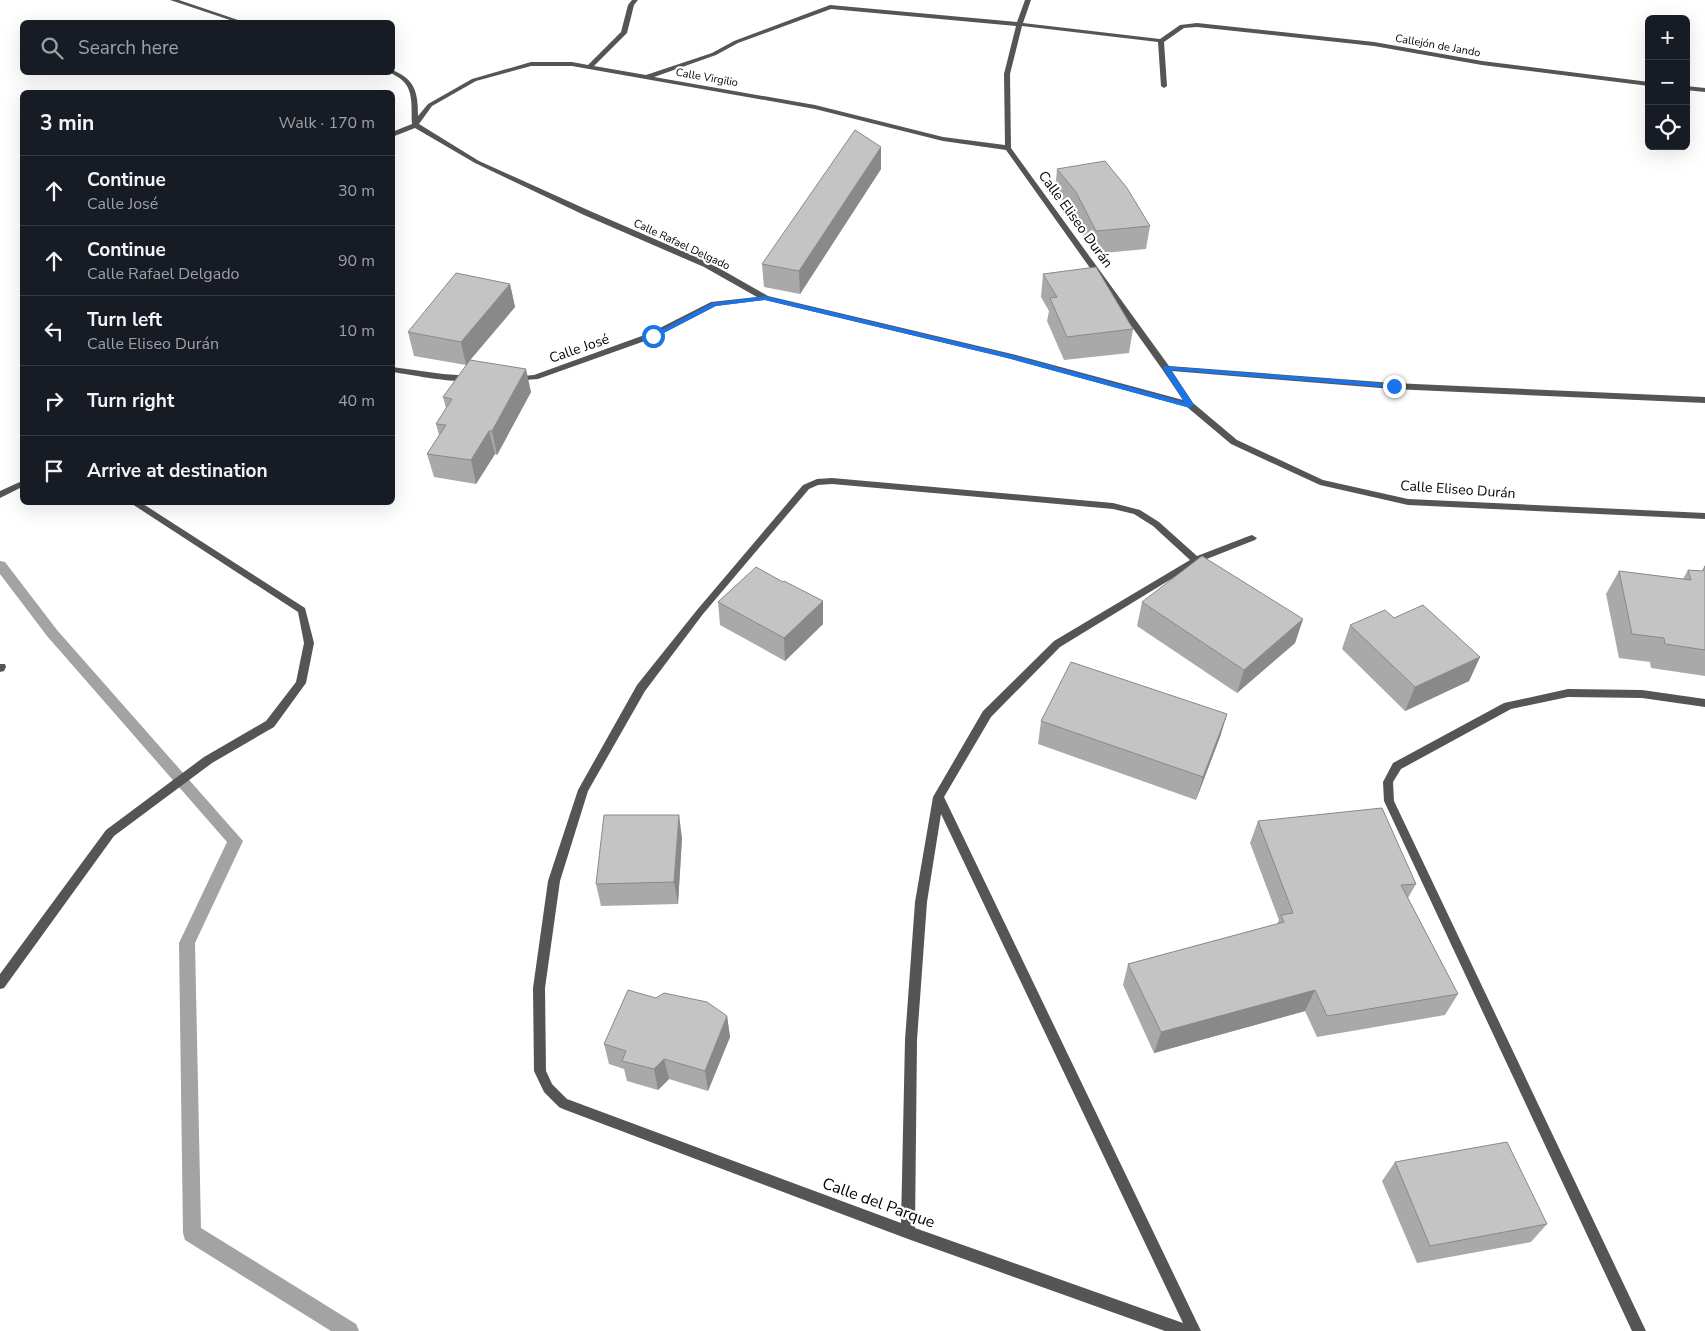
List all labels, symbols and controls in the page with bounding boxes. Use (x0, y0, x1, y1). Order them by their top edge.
map controls (1645, 15, 1690, 150)
button: + (1645, 15, 1690, 60)
search box (20, 20, 395, 75)
street label: Callejón de Jando (1394, 31, 1482, 60)
icon: search (38, 34, 66, 62)
text: Search here (78, 35, 179, 61)
button: − (1645, 60, 1690, 105)
street label: Calle Virgilio (675, 65, 739, 90)
button: locate (1645, 105, 1690, 150)
text: 3 min (40, 109, 94, 137)
text: Walk · 170 m (279, 112, 375, 134)
text: Continue (87, 167, 166, 193)
street label: Calle Eliseo Durán (1034, 167, 1117, 272)
icon: ahead (40, 177, 68, 205)
text: 30 m (338, 180, 375, 202)
text: Calle José (87, 193, 158, 215)
street label: Calle Rafael Delgado (631, 216, 732, 273)
text: Continue (87, 237, 166, 263)
icon: ahead (40, 247, 68, 275)
text: 90 m (338, 250, 375, 272)
text: Calle Rafael Delgado (87, 263, 239, 285)
text: Turn left (87, 307, 162, 333)
icon: left (40, 317, 68, 345)
text: 10 m (338, 320, 375, 342)
route start (642, 325, 665, 348)
street label: Calle José (547, 329, 612, 368)
text: Calle Eliseo Durán (87, 333, 219, 355)
route end (1383, 375, 1406, 398)
icon: right (40, 387, 68, 415)
text: Turn right (87, 388, 174, 414)
text: 40 m (338, 390, 375, 412)
icon: arrive (40, 457, 68, 485)
text: Arrive at destination (87, 458, 268, 484)
street label: Calle Eliseo Durán (1400, 476, 1516, 503)
street label: Calle del Parque (819, 1172, 938, 1234)

